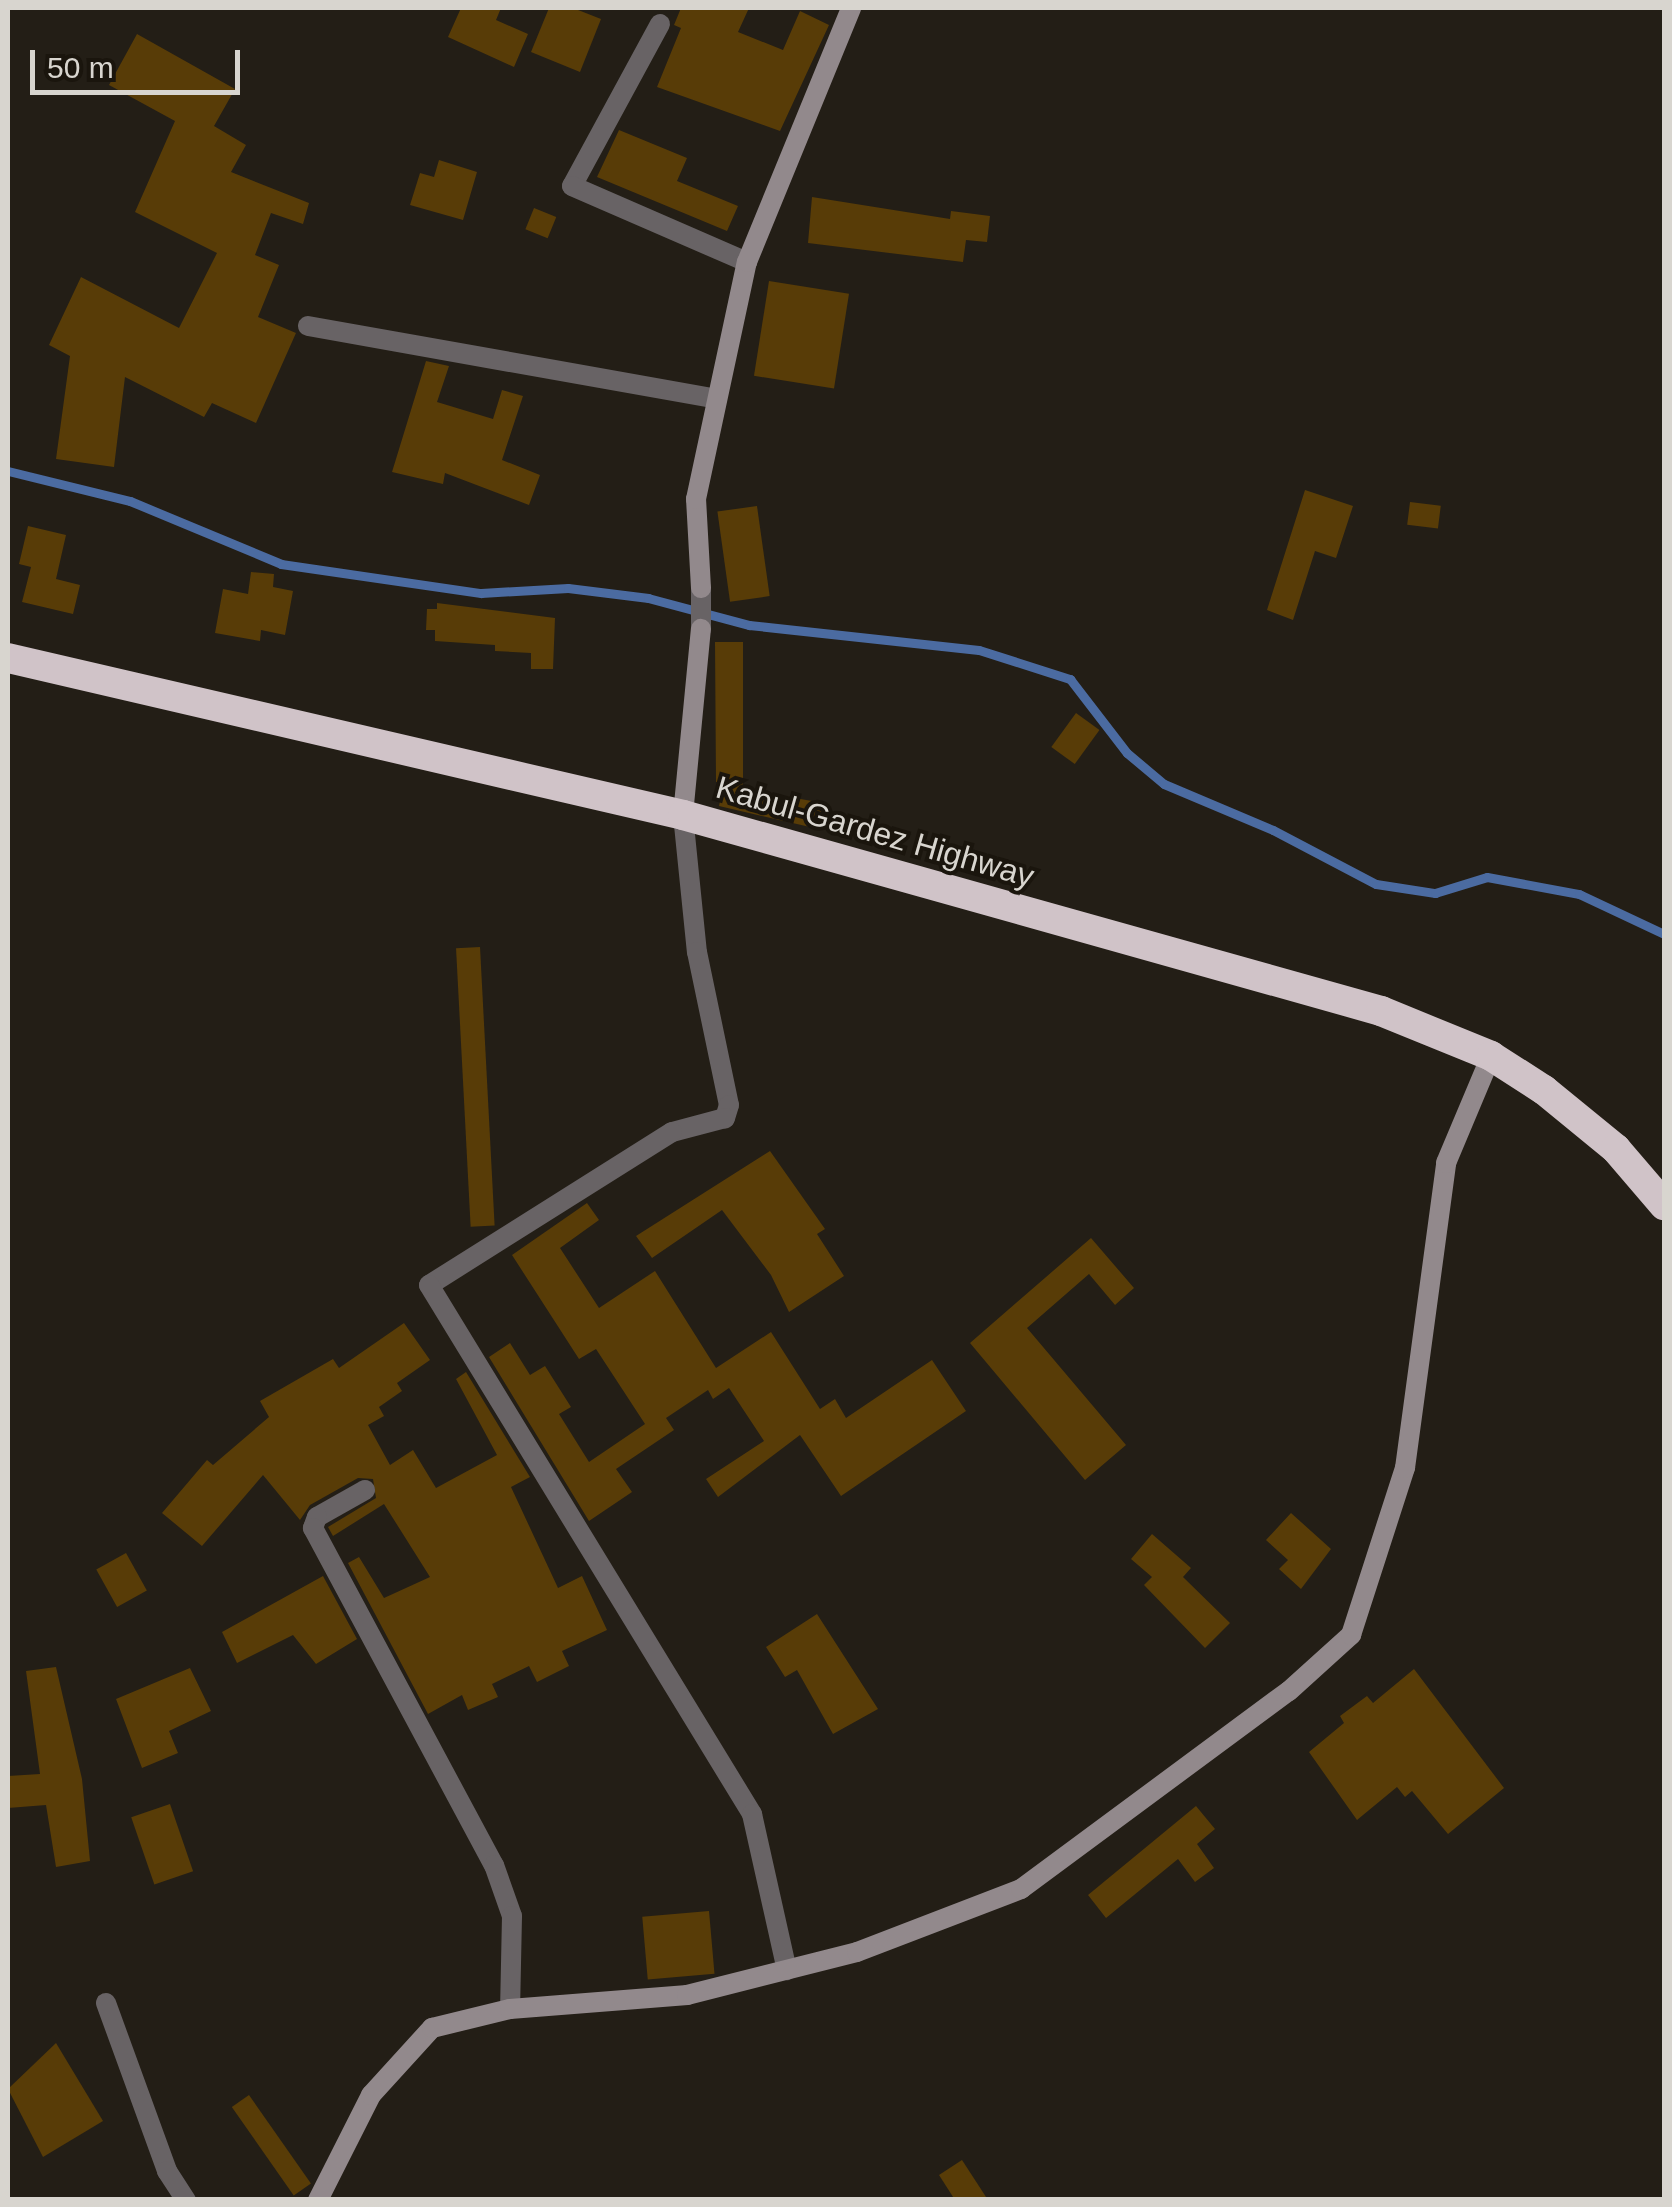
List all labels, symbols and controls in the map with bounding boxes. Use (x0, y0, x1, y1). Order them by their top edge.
scale bar (35, 30, 245, 92)
text: 50 m (47, 51, 114, 84)
street label: Kabul-Gardez Highway (712, 768, 1038, 896)

